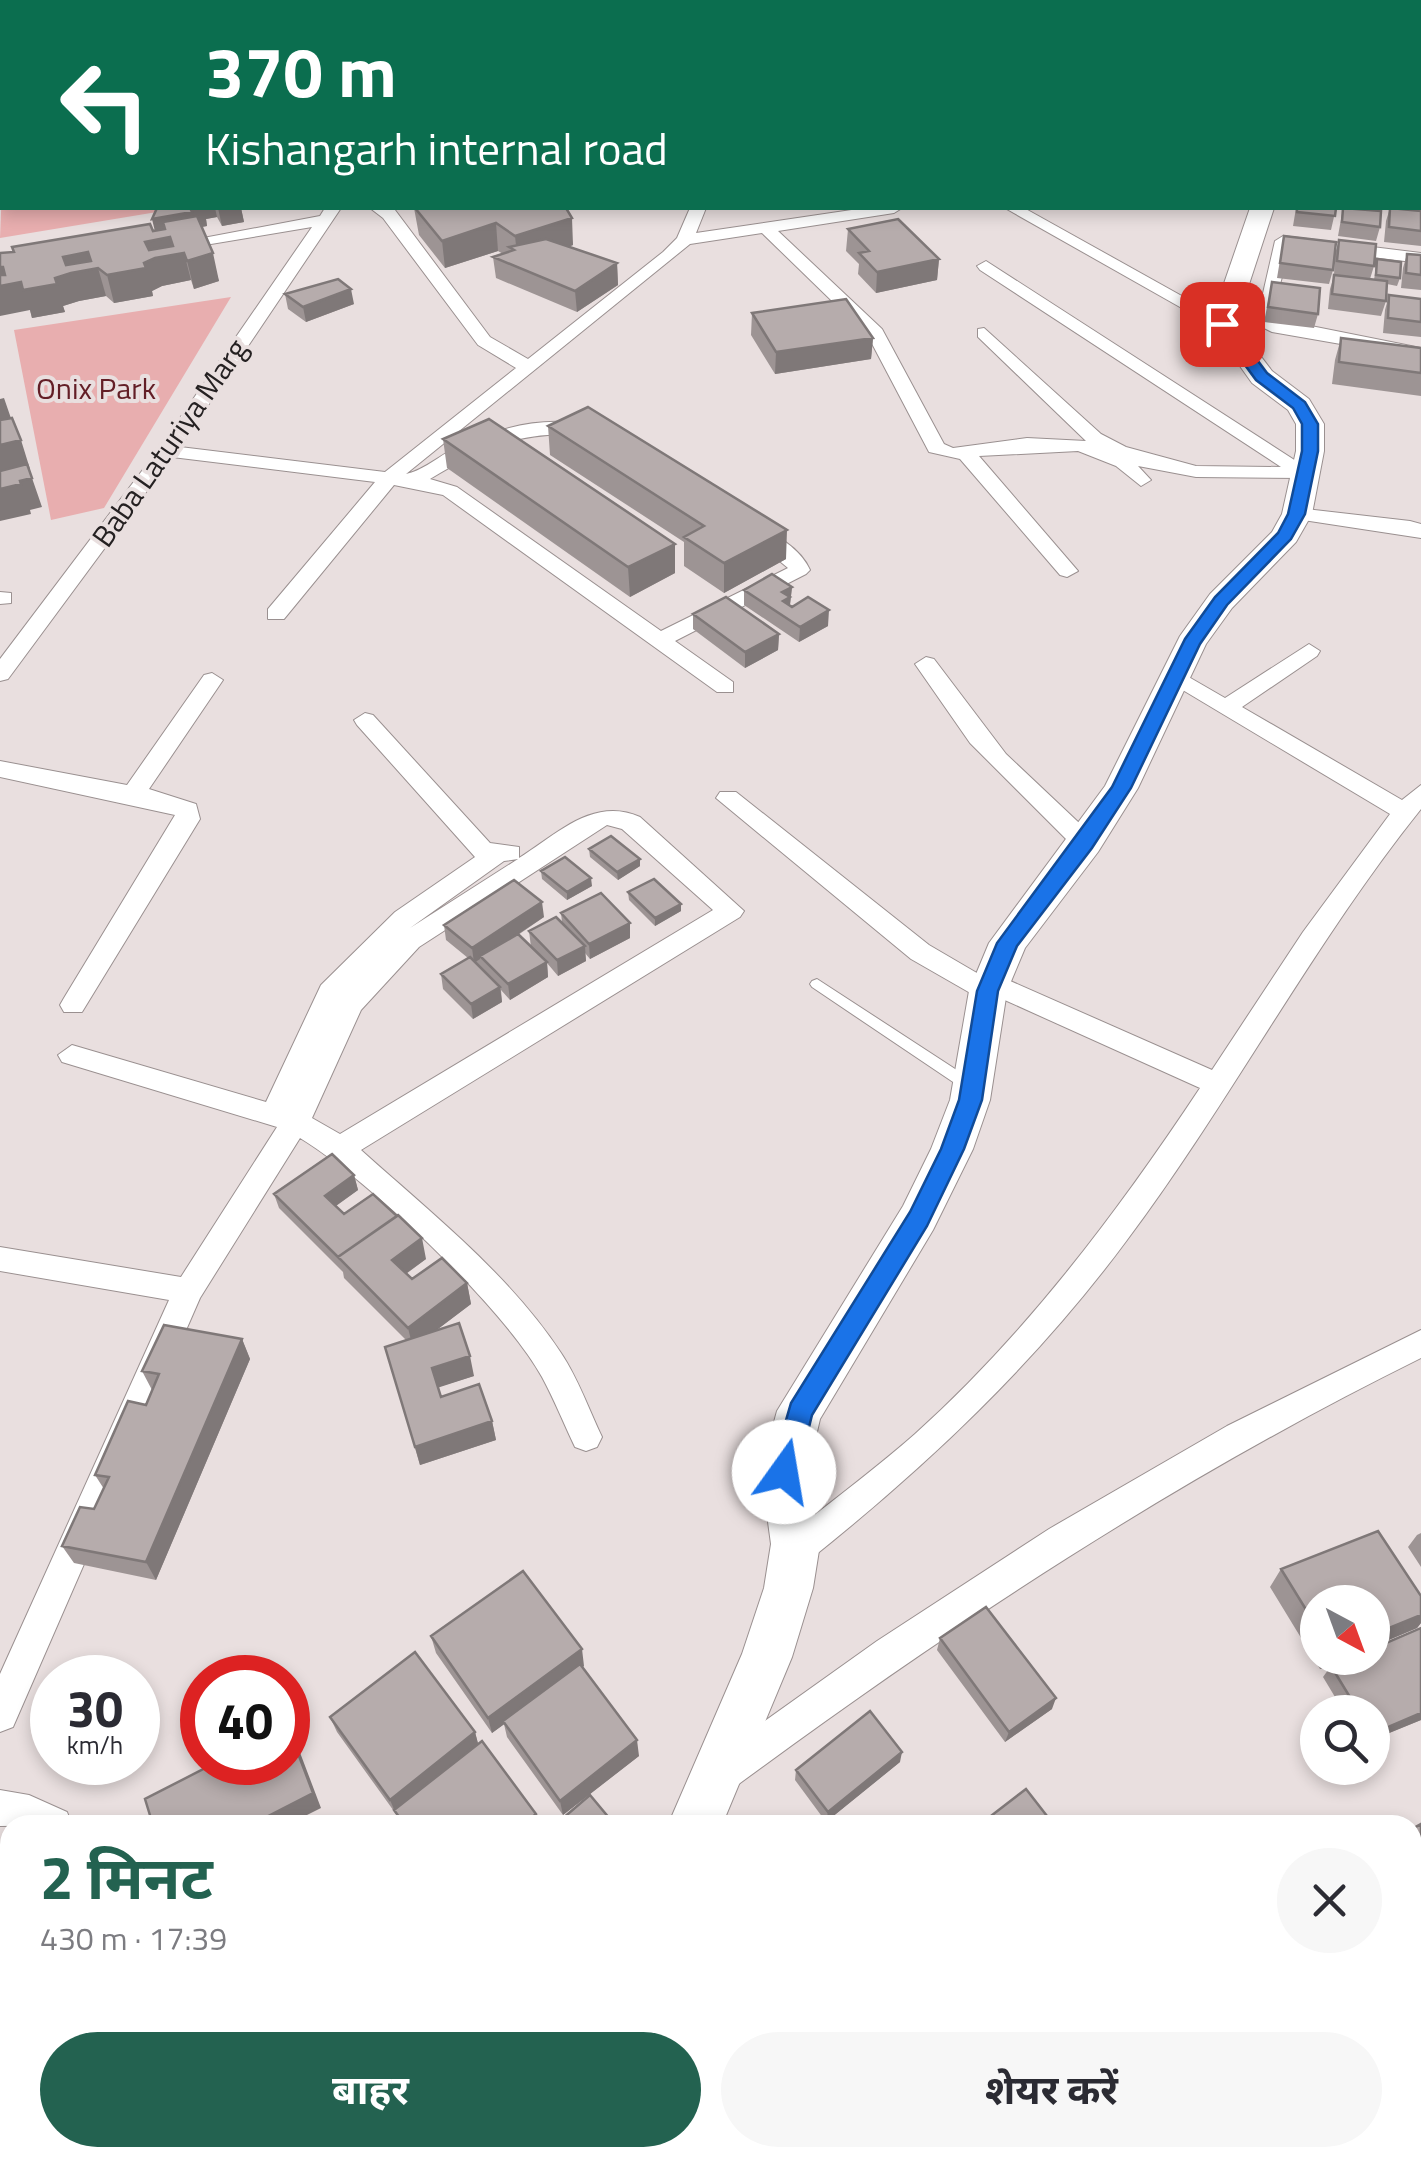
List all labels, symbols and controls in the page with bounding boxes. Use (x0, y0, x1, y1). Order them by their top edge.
text: 370 m (205, 18, 397, 124)
icon: left (40, 40, 170, 170)
text: Kishangarh internal road (205, 114, 668, 182)
pin (1180, 282, 1265, 367)
icon: arrive (1195, 297, 1250, 352)
street label: Baba Laturiya Marg (80, 329, 258, 556)
park label: Onix Park (36, 365, 156, 411)
position arrow (732, 1420, 836, 1524)
north arrow (1300, 1585, 1390, 1675)
map controls (1300, 1585, 1390, 1785)
speed limit sign: 40 (180, 1655, 310, 1785)
text: 30 (67, 1670, 123, 1746)
button: search (1300, 1695, 1390, 1785)
text: km/h (67, 1726, 123, 1764)
text: 2 मिनट (40, 1831, 213, 1922)
button: close (1277, 1848, 1382, 1953)
text: 430 m · 17:39 (40, 1914, 227, 1962)
button: बाहर (40, 2032, 701, 2147)
button: शेयर करें (721, 2032, 1382, 2147)

